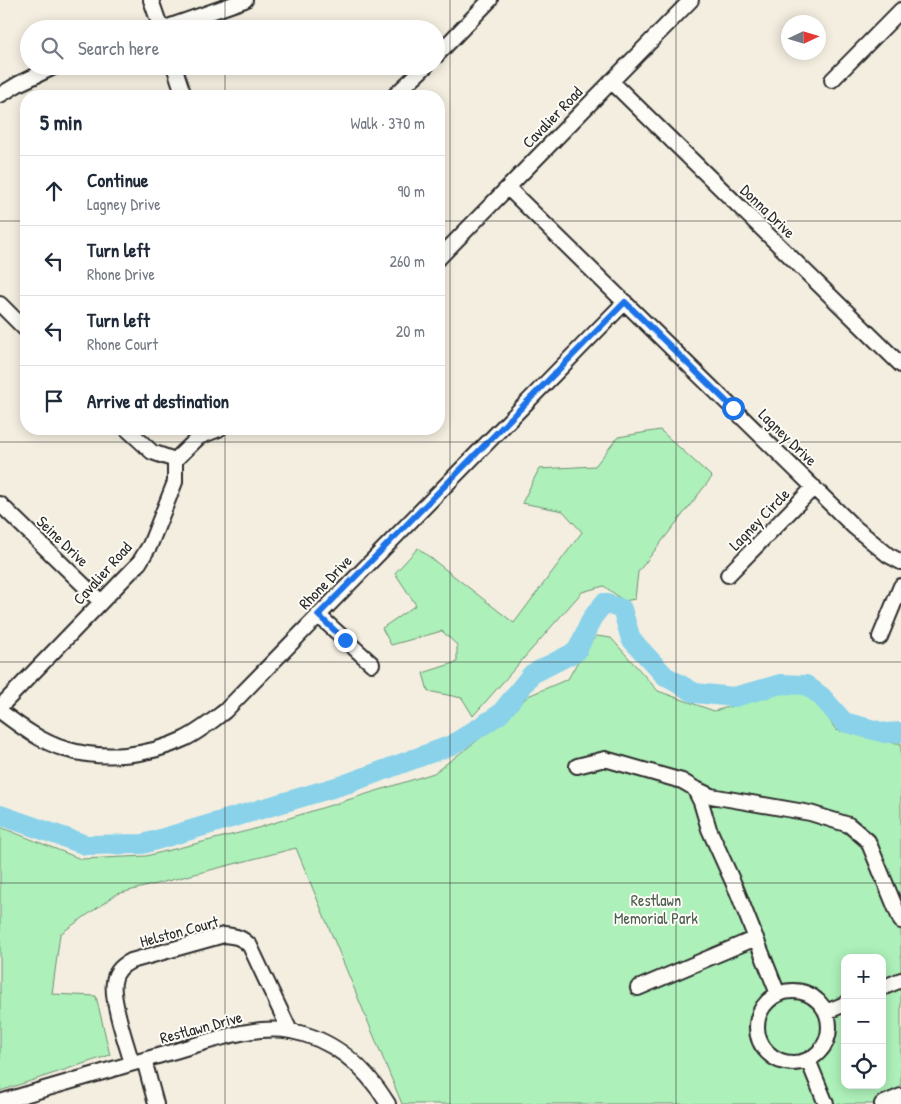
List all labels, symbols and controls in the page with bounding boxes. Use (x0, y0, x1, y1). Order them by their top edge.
north arrow (781, 15, 826, 60)
search box (20, 20, 445, 75)
icon: search (38, 34, 66, 62)
text: Search here (78, 35, 159, 61)
street label: Cavalier Road (517, 81, 587, 153)
text: 5 min (40, 108, 82, 137)
text: Walk · 370 m (351, 112, 425, 134)
text: Continue (87, 167, 148, 193)
icon: ahead (40, 177, 68, 205)
street label: Donna Drive (736, 179, 801, 243)
text: 90 m (397, 180, 425, 202)
text: Lagney Drive (87, 193, 161, 215)
text: Turn left (87, 237, 150, 263)
icon: left (40, 247, 68, 275)
text: 260 m (389, 250, 425, 272)
text: Rhone Drive (87, 263, 155, 285)
text: Turn left (87, 307, 150, 333)
icon: left (40, 317, 68, 345)
text: 20 m (396, 320, 425, 342)
text: Rhone Court (87, 333, 158, 355)
icon: arrive (40, 387, 68, 415)
text: Arrive at destination (87, 388, 229, 414)
route start (722, 397, 745, 420)
street label: Lagney Drive (754, 404, 823, 471)
street label: Lagney Circle (724, 483, 795, 555)
street label: Seine Drive (32, 511, 94, 572)
street label: Cavalier Road (68, 537, 136, 609)
street label: Rhone Drive (294, 550, 357, 614)
route end (334, 629, 357, 652)
park label: Restlawn Memorial Park (614, 889, 698, 929)
street label: Helston Court (137, 910, 221, 952)
map controls (841, 954, 886, 1089)
button: + (841, 954, 886, 999)
button: − (841, 999, 886, 1044)
street label: Restlawn Drive (157, 1005, 245, 1049)
button: locate (841, 1044, 886, 1089)

